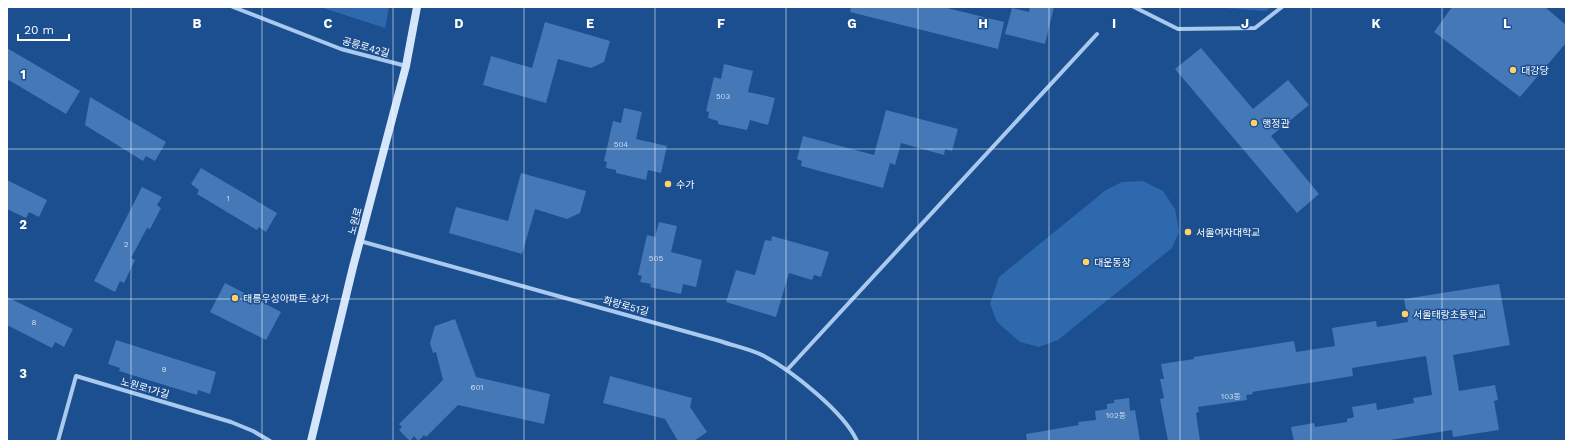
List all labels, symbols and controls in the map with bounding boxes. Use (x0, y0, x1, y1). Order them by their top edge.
scale bar (18, 16, 69, 42)
text: B (193, 16, 202, 31)
text: C (324, 16, 333, 31)
text: D (454, 16, 464, 31)
text: E (586, 16, 594, 31)
text: F (717, 16, 725, 31)
text: G (847, 16, 857, 31)
text: H (978, 16, 988, 31)
text: I (1112, 16, 1116, 31)
text: J (1241, 16, 1249, 31)
text: K (1371, 16, 1381, 31)
text: L (1503, 16, 1511, 31)
text: 20 m (24, 23, 54, 37)
street label: 공릉로42길 (341, 35, 391, 59)
marker: 대강당 (1508, 65, 1518, 75)
place label: 대강당 (1521, 65, 1549, 76)
text: 1 (20, 67, 26, 82)
house number: 503 (716, 92, 730, 101)
marker: 행정관 (1249, 118, 1259, 128)
place label: 행정관 (1262, 118, 1290, 129)
house number: 504 (614, 140, 628, 149)
marker: 수가 (663, 179, 673, 189)
place label: 수가 (676, 179, 694, 190)
house number: 1 (226, 194, 230, 203)
street label: 노원로 (346, 206, 364, 236)
text: 2 (19, 217, 27, 232)
marker: 서울여자대학교 (1183, 227, 1193, 237)
place label: 서울여자대학교 (1196, 227, 1260, 238)
house number: 2 (124, 240, 129, 249)
house number: 505 (649, 254, 663, 263)
marker: 대운동장 (1081, 257, 1091, 267)
place label: 대운동장 (1094, 257, 1131, 268)
marker: 태릉우성아파트 상가 (230, 293, 240, 303)
place label: 태릉우성아파트 상가 (243, 293, 329, 304)
street label: 화랑로51길 (602, 295, 650, 317)
marker: 서울태랑초등학교 (1400, 309, 1410, 319)
place label: 서울태랑초등학교 (1413, 309, 1487, 320)
house number: 8 (32, 318, 37, 327)
house number: 9 (162, 365, 167, 374)
text: 3 (19, 366, 27, 381)
street label: 노원로1가길 (119, 376, 171, 400)
house number: 601 (471, 383, 483, 392)
house number: 103동 (1221, 392, 1241, 401)
house number: 102동 (1106, 411, 1126, 420)

